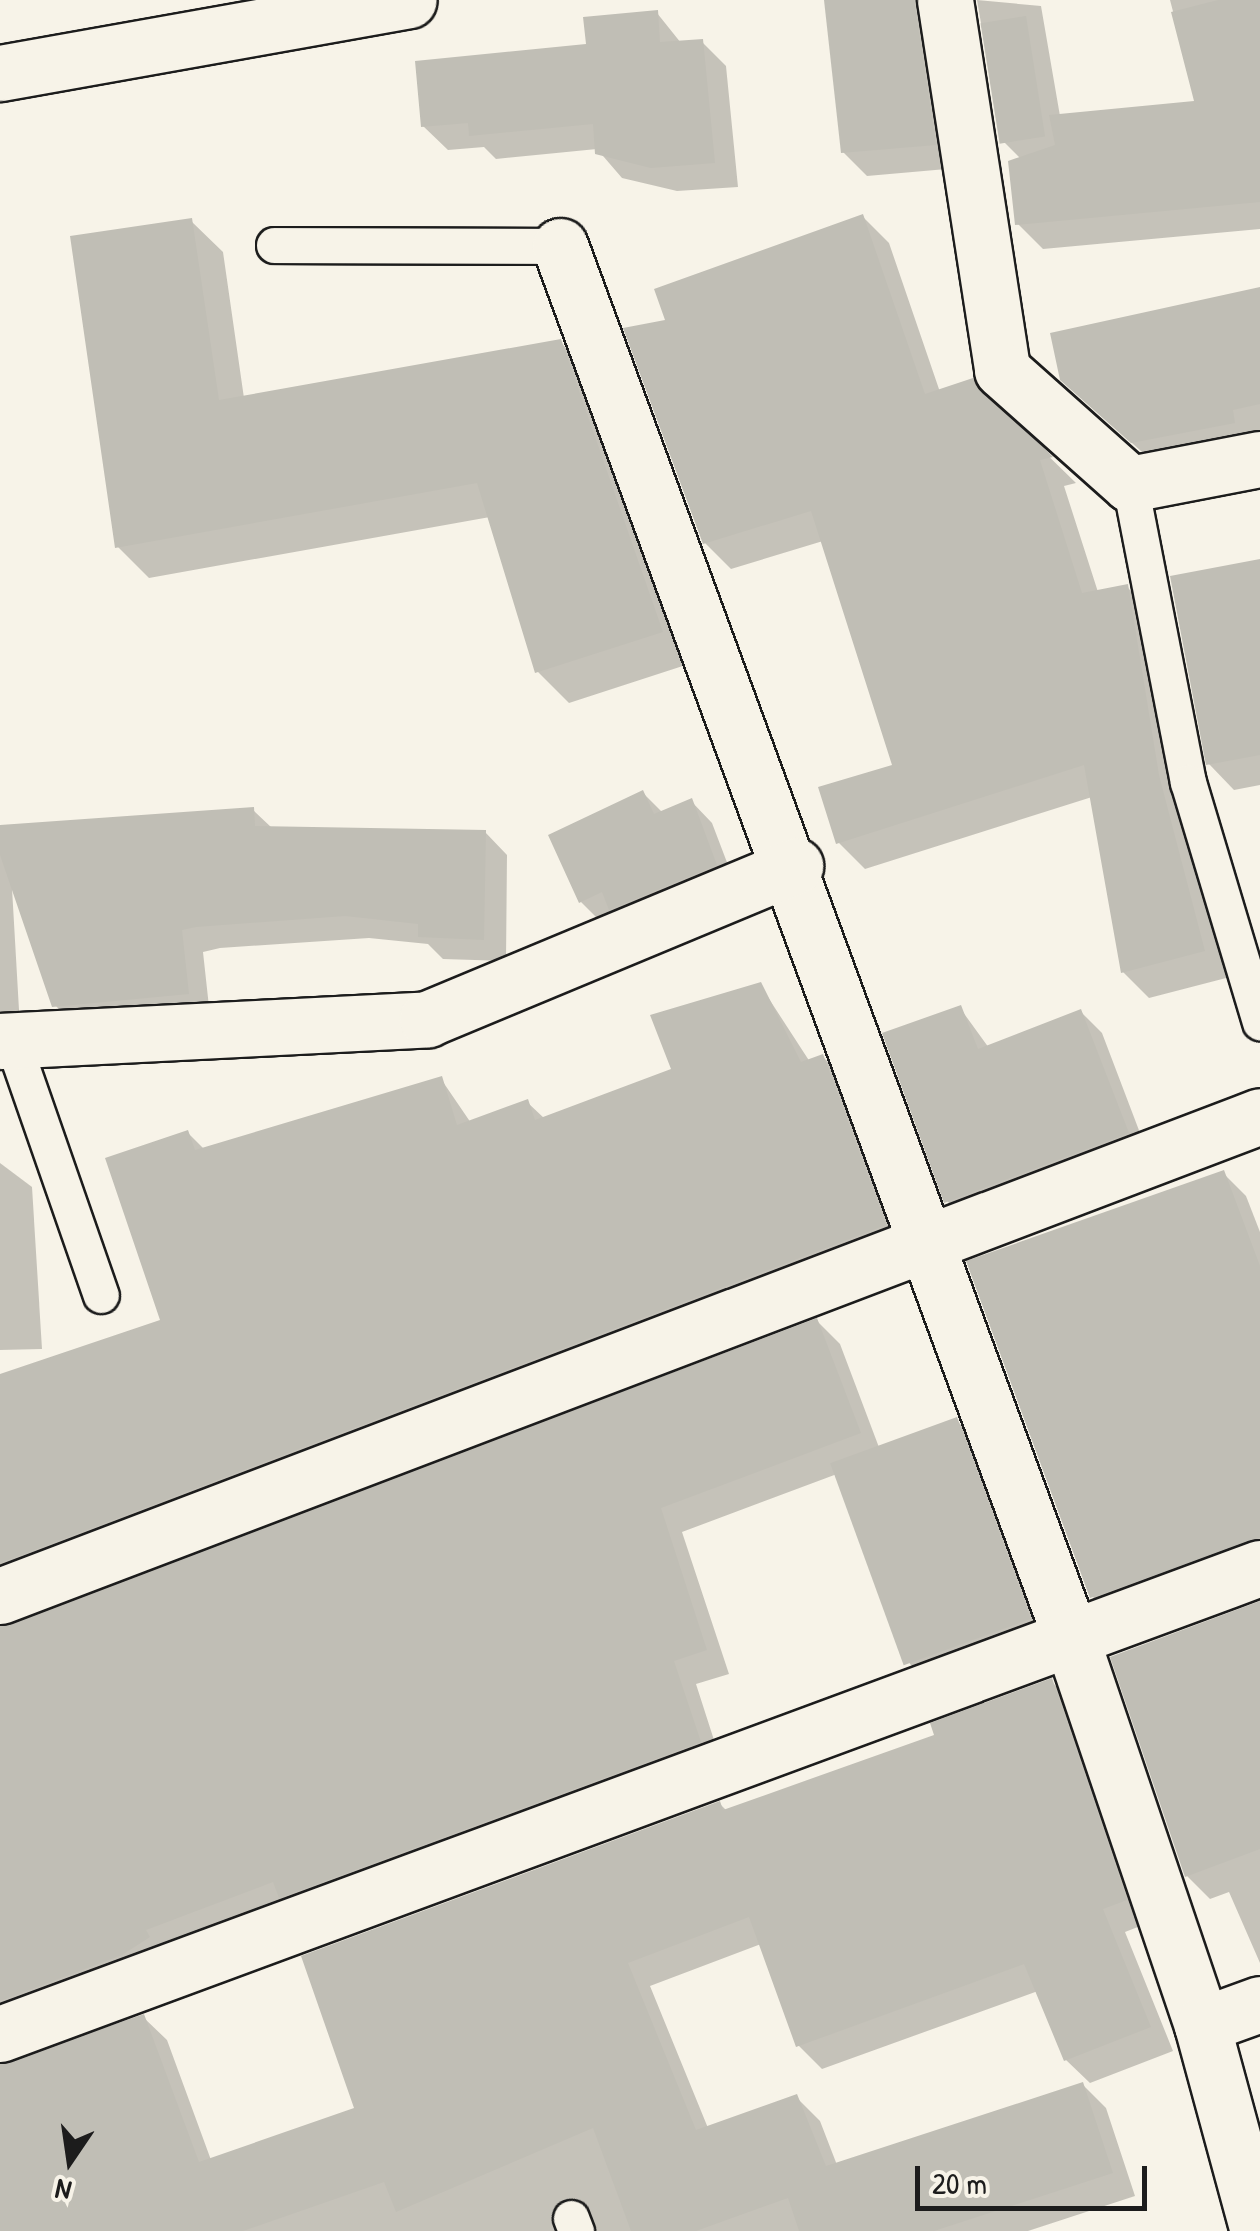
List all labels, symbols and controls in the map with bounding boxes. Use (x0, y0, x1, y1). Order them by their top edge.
north arrow (20, 2111, 120, 2211)
scale bar (920, 2146, 1152, 2208)
text: 20 m (932, 2163, 987, 2203)
text: N (52, 2170, 75, 2210)

